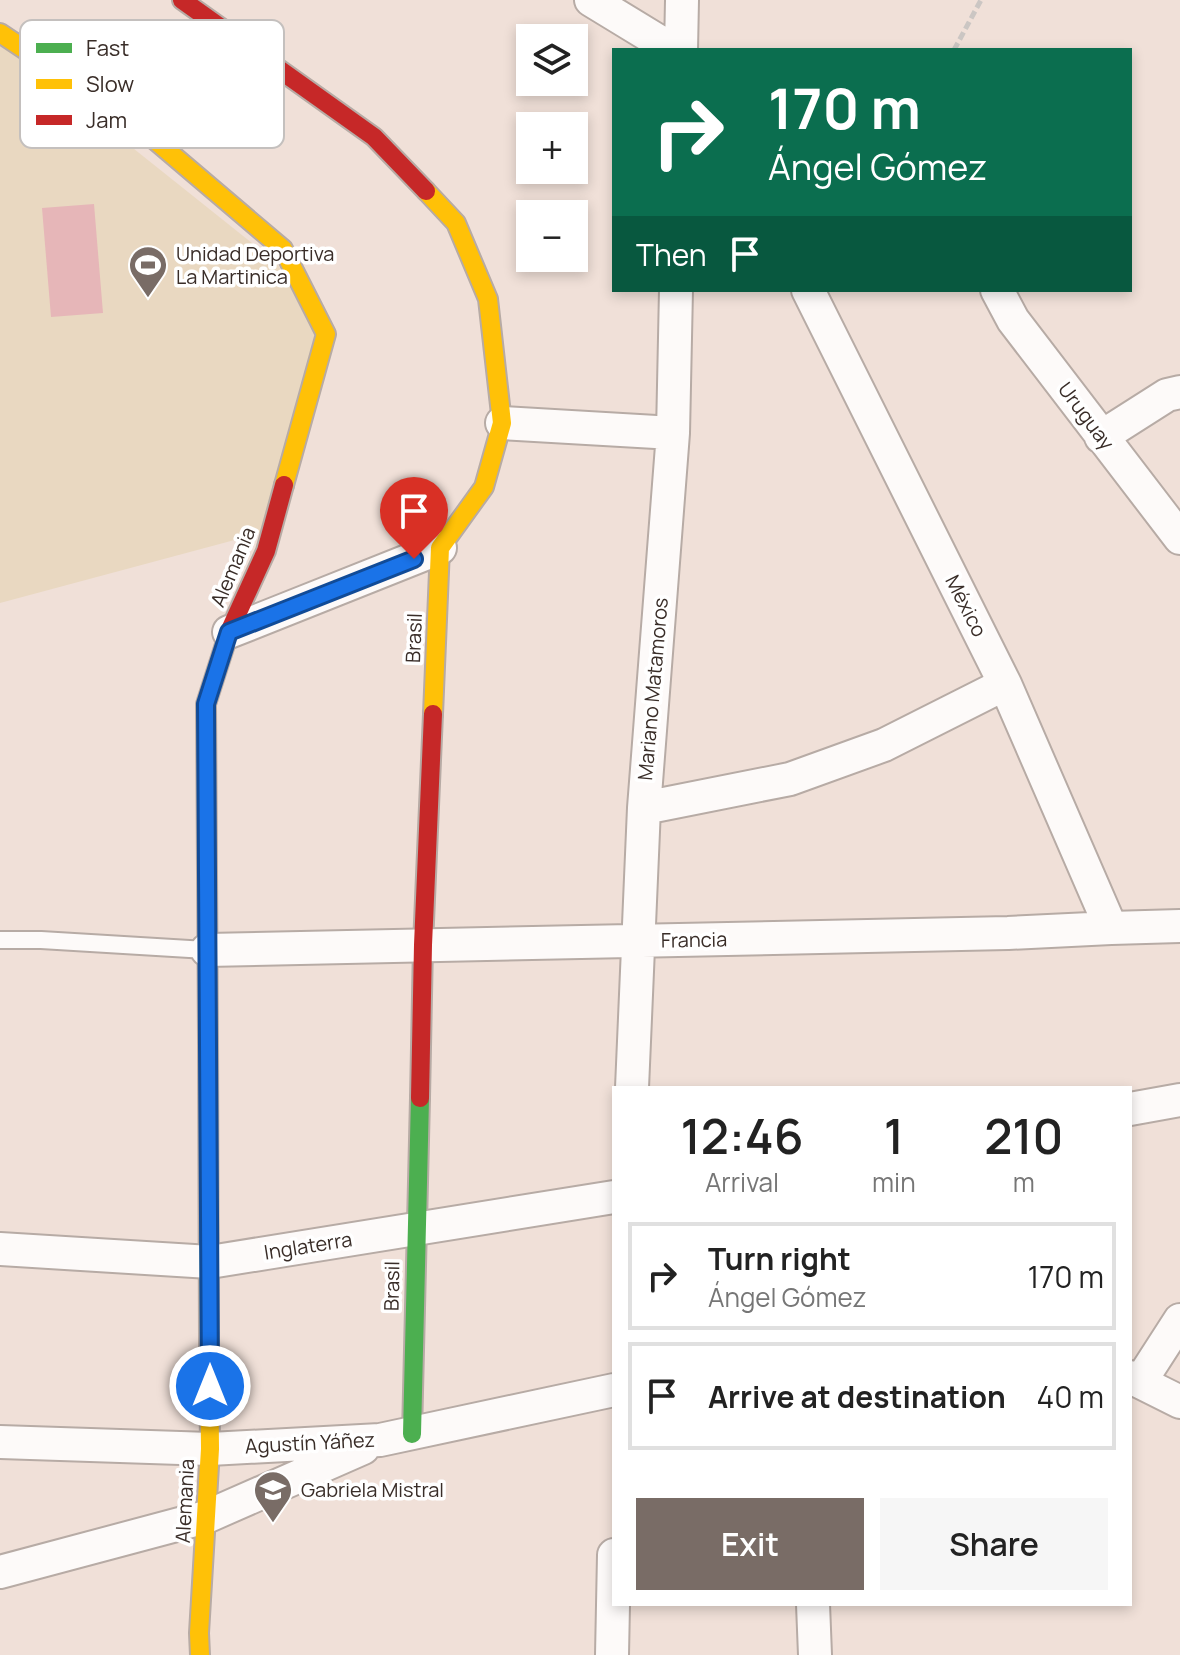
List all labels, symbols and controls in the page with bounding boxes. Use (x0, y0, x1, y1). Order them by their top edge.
legend (20, 20, 284, 148)
map controls (516, 24, 588, 272)
button: layers (516, 24, 588, 96)
text: Fast (86, 33, 129, 63)
text: Slow (86, 69, 134, 99)
text: 170 m (768, 69, 921, 146)
icon: right (636, 80, 740, 184)
text: Jam (86, 105, 127, 135)
button: + (516, 112, 588, 184)
text: Ángel Gómez (768, 142, 987, 191)
button: − (516, 200, 588, 272)
icon: arrive (723, 232, 767, 276)
text: Then (636, 234, 707, 275)
place label: Unidad Deportiva La Martinica (176, 240, 334, 290)
sports icon: Unidad Deportiva La Martinica (127, 244, 169, 299)
street label: Uruguay (1052, 376, 1121, 455)
pin (380, 477, 448, 559)
icon: arrive (392, 489, 436, 533)
street label: Alemania (204, 523, 261, 611)
street label: México (939, 570, 994, 641)
street label: Mariano Matamoros (631, 596, 674, 782)
street label: Brasil (399, 613, 428, 663)
street label: Francia (661, 925, 727, 954)
text: 12:46 (681, 1103, 803, 1168)
text: 1 (884, 1103, 904, 1168)
text: 210 (984, 1103, 1063, 1168)
text: Arrival (705, 1164, 779, 1200)
text: min (872, 1164, 916, 1200)
text: m (1013, 1164, 1035, 1200)
street label: Inglaterra (262, 1225, 354, 1266)
text: Turn right (708, 1238, 851, 1279)
icon: right (640, 1254, 684, 1298)
text: 170 m (1027, 1256, 1104, 1297)
street label: Brasil (378, 1261, 405, 1311)
text: Ángel Gómez (708, 1279, 866, 1315)
position arrow (168, 1344, 252, 1428)
icon: arrive (640, 1374, 684, 1418)
text: Arrive at destination (708, 1376, 1006, 1417)
text: 40 m (1037, 1376, 1104, 1417)
street label: Agustín Yáñez (244, 1426, 376, 1459)
street label: Alemania (169, 1458, 200, 1544)
school or university icon: Gabriela Mistral (252, 1469, 294, 1524)
place label: Gabriela Mistral (301, 1476, 444, 1503)
button: Exit (636, 1498, 864, 1590)
button: Share (880, 1498, 1108, 1590)

